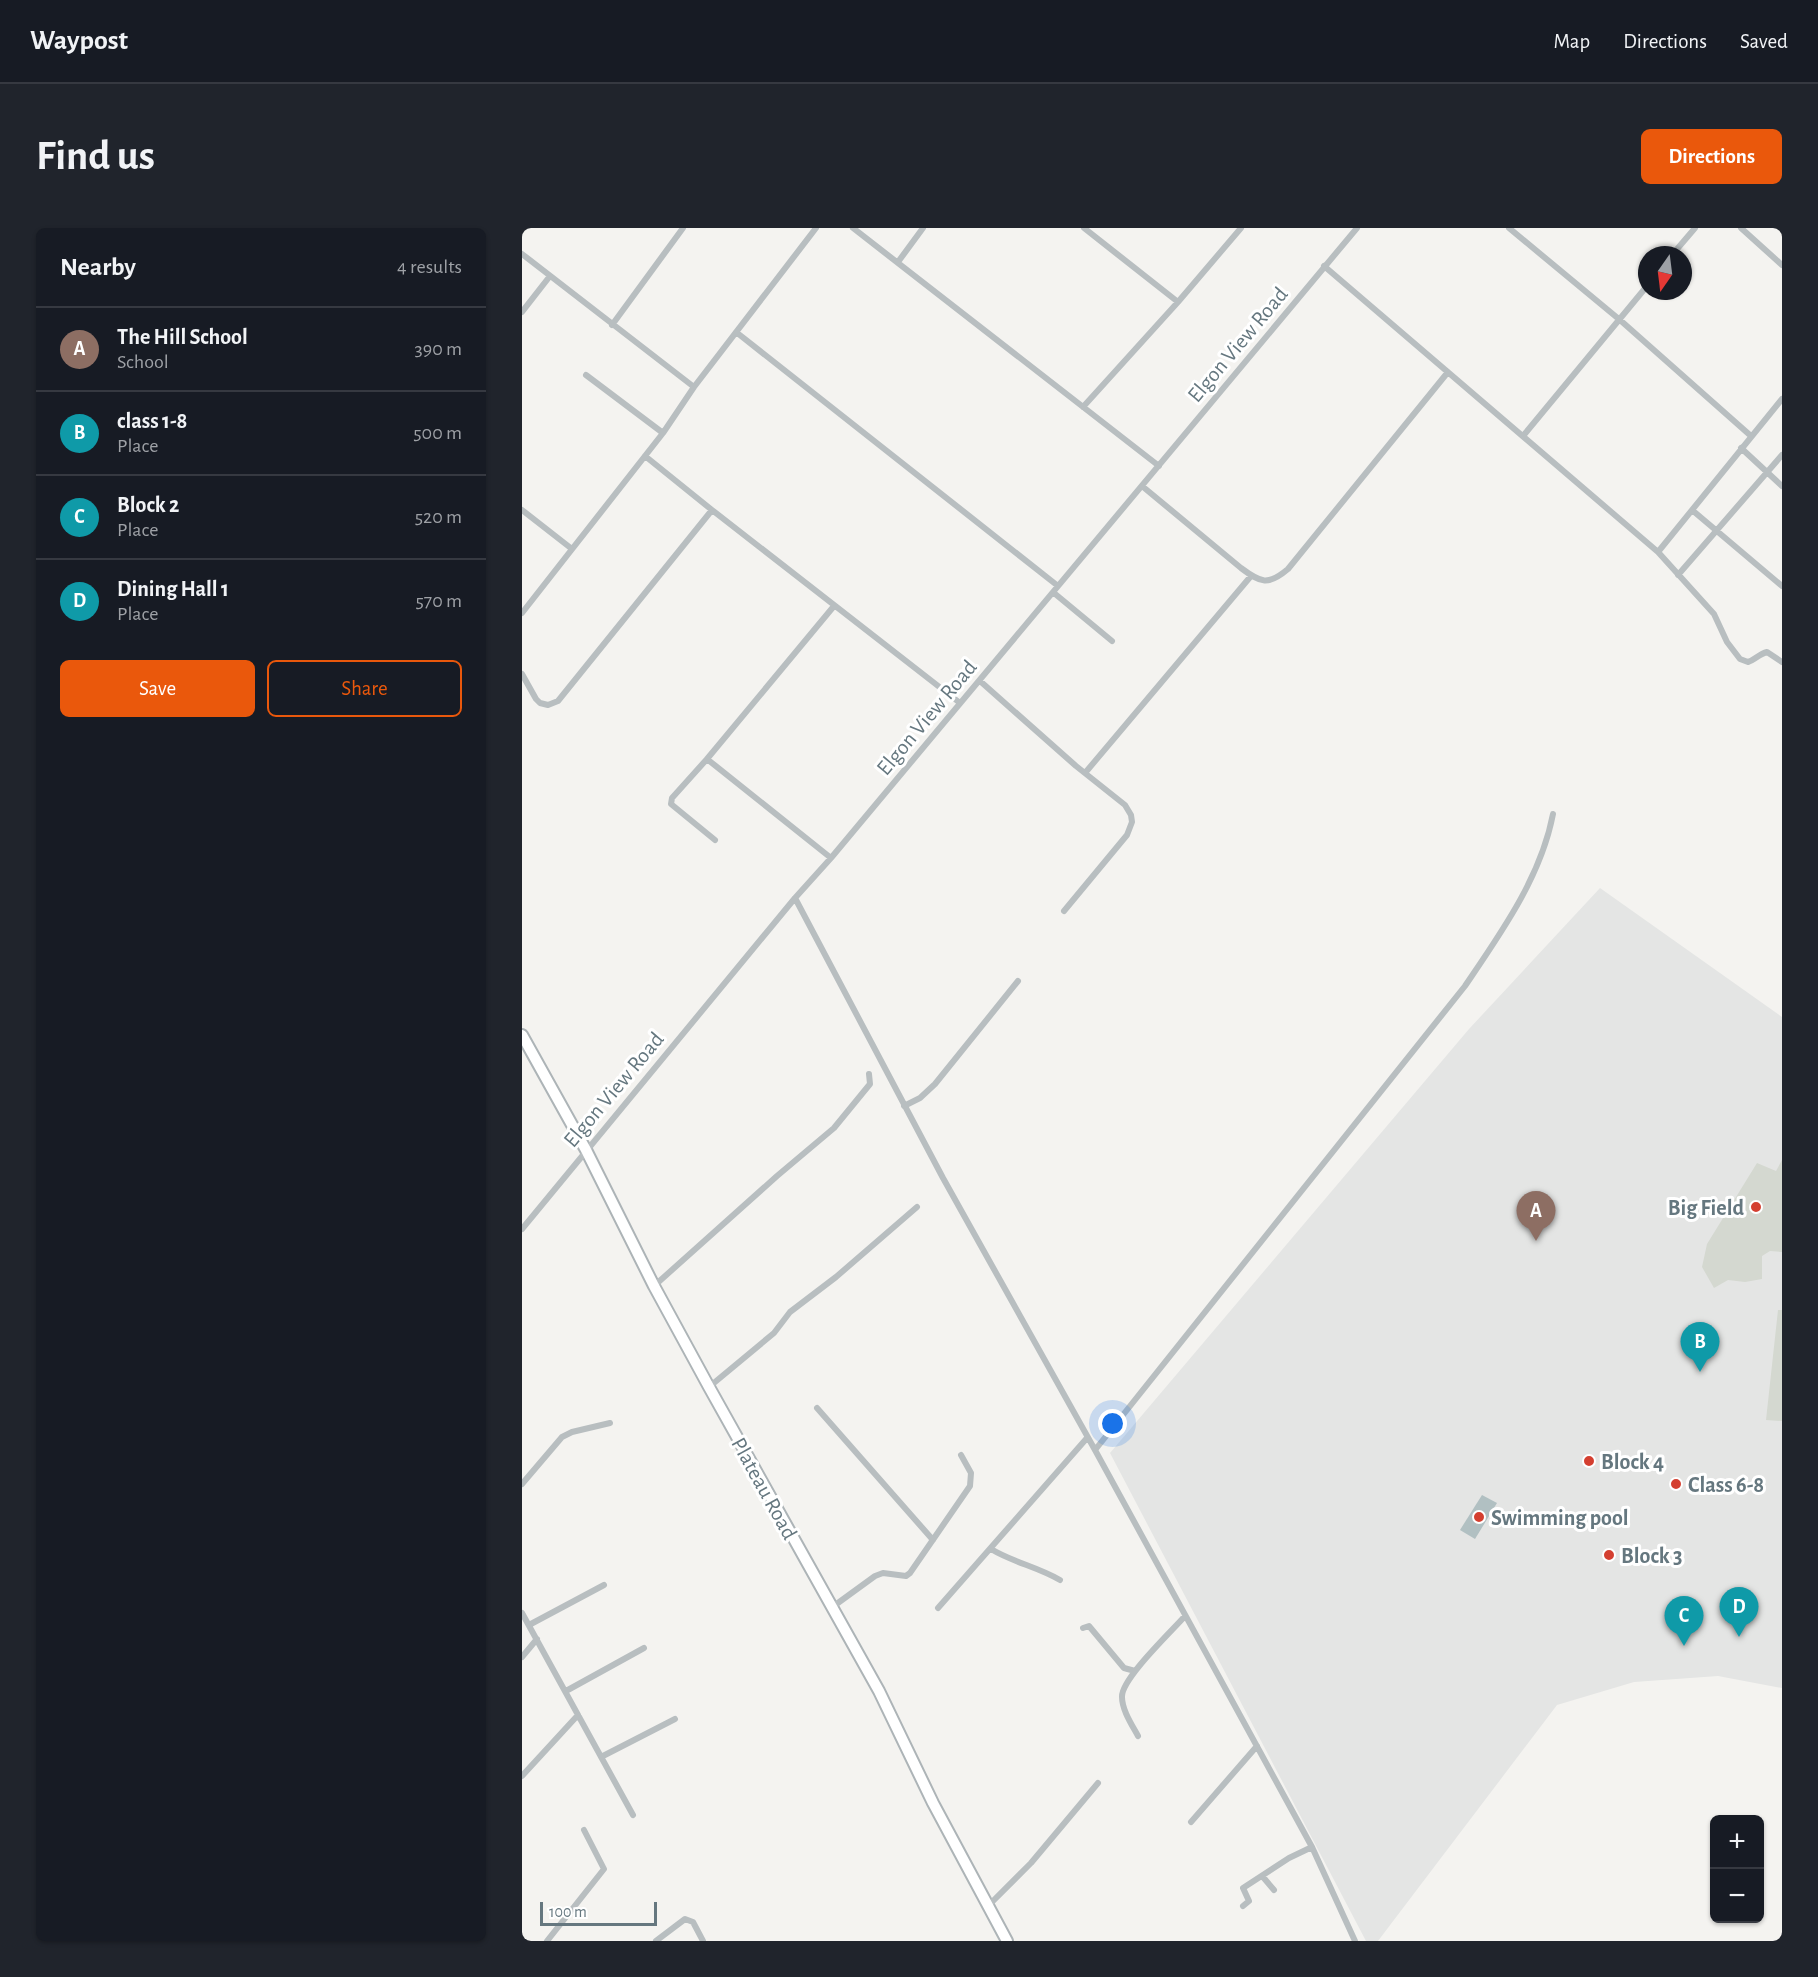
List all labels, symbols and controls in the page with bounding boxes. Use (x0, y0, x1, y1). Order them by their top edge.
text: Waypost (30, 27, 128, 55)
text: Map (1554, 31, 1590, 52)
text: Directions (1623, 31, 1707, 52)
text: Saved (1740, 31, 1788, 52)
button: Directions (1641, 129, 1782, 184)
text: Find us (36, 135, 155, 177)
north arrow (1638, 246, 1692, 300)
text: Nearby (60, 254, 136, 280)
text: 4 results (397, 257, 462, 277)
street label: Elgon View Road (1184, 283, 1292, 406)
text: The Hill School (117, 326, 248, 348)
text: A (74, 339, 86, 359)
text: 390 m (415, 339, 462, 359)
text: School (117, 352, 169, 372)
text: class 1-8 (117, 410, 187, 432)
text: B (74, 423, 85, 443)
text: 500 m (413, 423, 462, 443)
text: Place (117, 436, 158, 456)
text: Block 2 (117, 494, 179, 516)
text: C (74, 507, 85, 527)
text: 520 m (415, 507, 462, 527)
text: Place (117, 520, 158, 540)
text: Dining Hall 1 (117, 578, 229, 600)
text: D (73, 591, 86, 611)
text: 570 m (415, 591, 462, 611)
text: Place (117, 604, 158, 624)
street label: Elgon View Road (873, 656, 981, 779)
button: Save (60, 660, 255, 717)
button: Share (267, 660, 462, 717)
street label: Elgon View Road (560, 1028, 668, 1151)
pin: A (1516, 1192, 1556, 1241)
place label: Big Field (1668, 1197, 1744, 1219)
marker: Big Field (1749, 1200, 1763, 1214)
pin: B (1680, 1322, 1720, 1372)
your location (1098, 1409, 1127, 1438)
street label: Plateau Road (727, 1434, 801, 1543)
place label: Block 4 (1601, 1451, 1664, 1473)
marker: Block 4 (1582, 1454, 1596, 1468)
place label: Class 6-8 (1688, 1474, 1764, 1496)
marker: Class 6-8 (1669, 1477, 1683, 1491)
place label: Swimming pool (1491, 1507, 1629, 1529)
marker: Swimming pool (1472, 1510, 1486, 1524)
place label: Block 3 (1621, 1545, 1682, 1567)
marker: Block 3 (1602, 1548, 1616, 1562)
pin: D (1720, 1588, 1758, 1637)
pin: C (1664, 1596, 1704, 1646)
map controls (1710, 1815, 1764, 1923)
button: + (1710, 1815, 1764, 1869)
button: − (1710, 1869, 1764, 1923)
scale bar (540, 1899, 657, 1926)
text: 100 m (549, 1904, 587, 1920)

